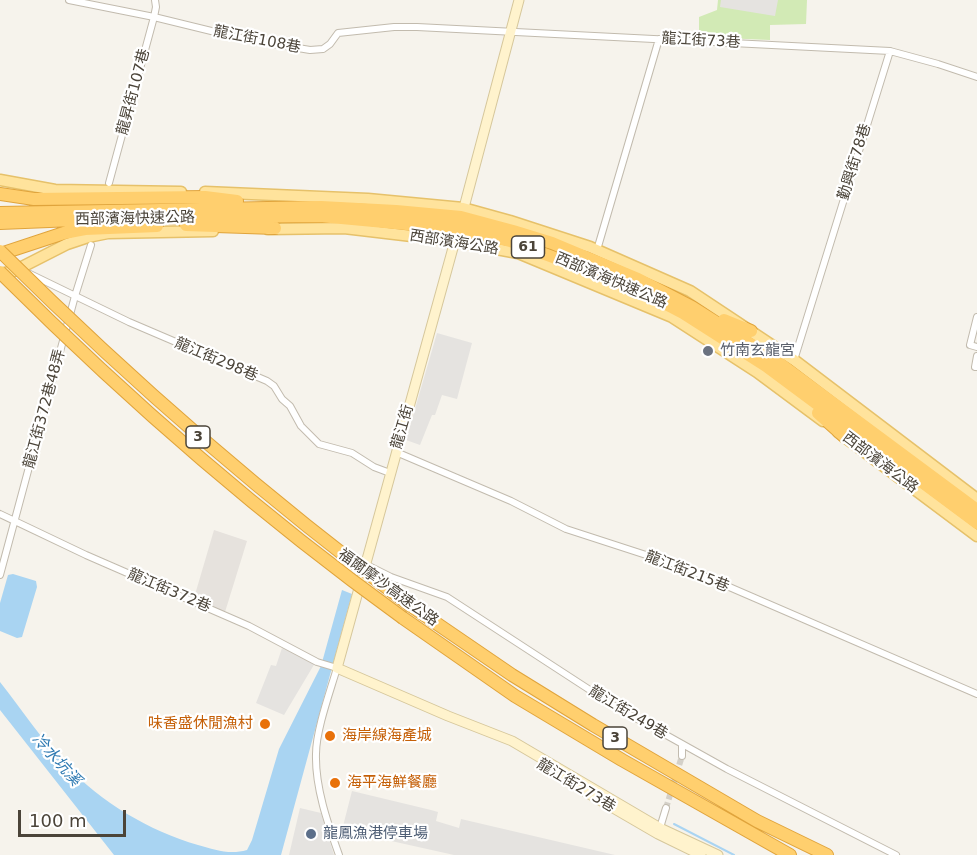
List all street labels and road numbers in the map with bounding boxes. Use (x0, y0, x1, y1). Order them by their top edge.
street label: 龍江街108巷 (212, 23, 302, 57)
street label: 龍江街73巷 (661, 30, 741, 52)
street label: 龍昇街107巷 (114, 47, 154, 137)
street label: 勤興街78巷 (835, 122, 875, 202)
street label: 西部濱海快速公路 (75, 209, 195, 229)
street label: 西部濱海公路 (408, 227, 500, 259)
road number: 61 (512, 236, 544, 258)
street label: 西部濱海快速公路 (552, 249, 670, 313)
street label: 龍江街298巷 (172, 334, 260, 386)
street label: 龍江街372巷48弄 (20, 347, 70, 471)
street label: 龍江街 (388, 403, 418, 451)
road number: 3 (186, 426, 210, 448)
street label: 西部濱海公路 (839, 429, 921, 497)
street label: 福爾摩沙高速公路 (334, 545, 442, 631)
street label: 龍江街215巷 (642, 548, 732, 596)
street label: 龍江街372巷 (125, 565, 213, 617)
street label: 龍江街249巷 (585, 682, 671, 744)
road number: 3 (603, 727, 627, 749)
street label: 龍江街273巷 (533, 755, 619, 817)

